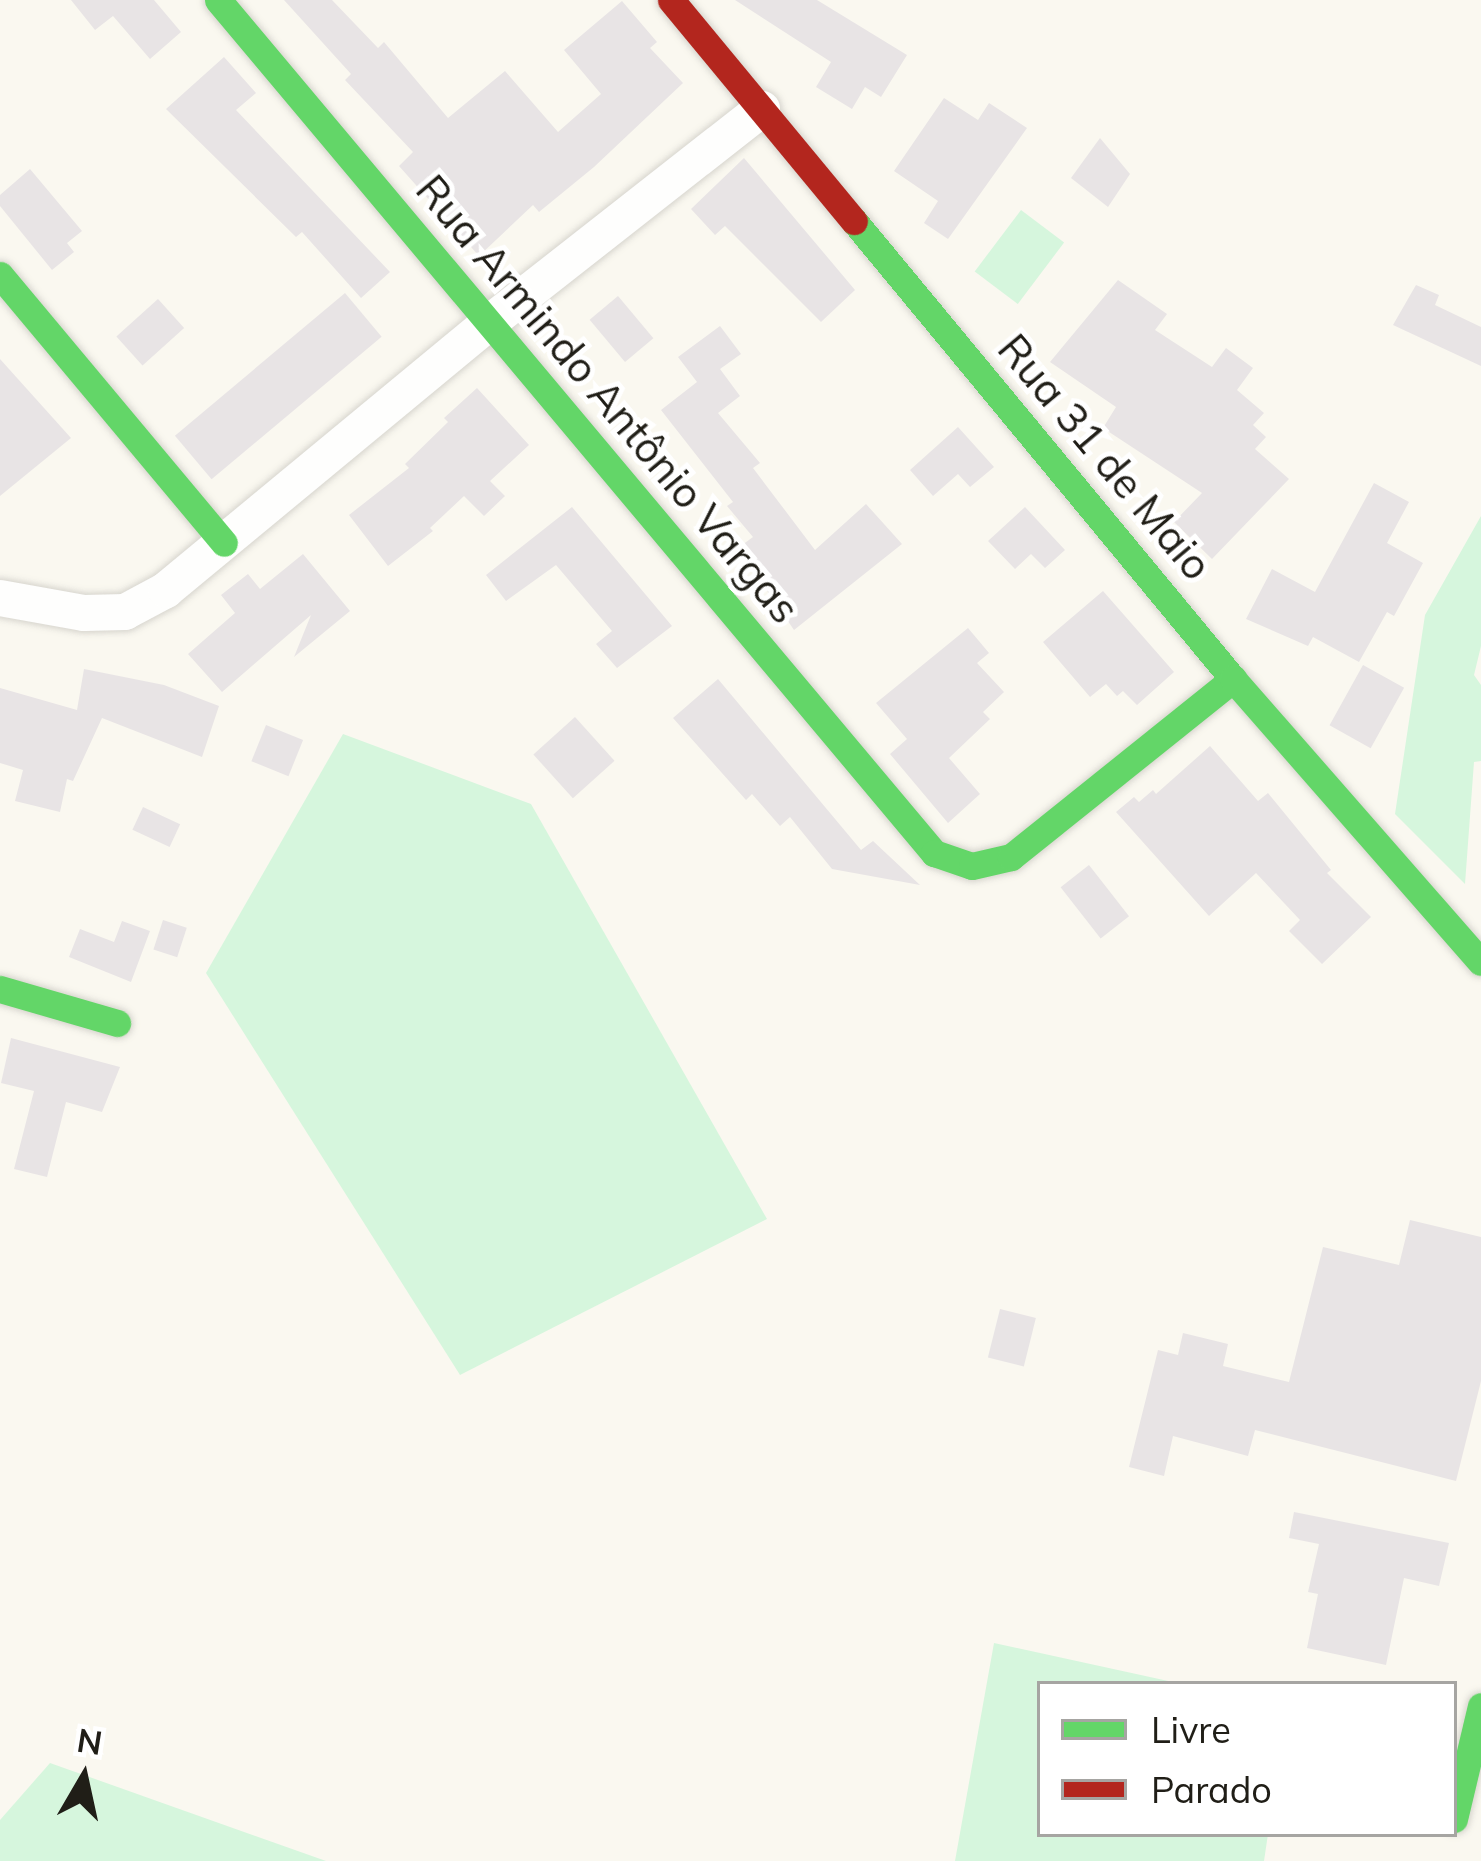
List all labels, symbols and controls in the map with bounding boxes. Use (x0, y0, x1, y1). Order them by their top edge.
street label: Rua Armindo Antônio Vargas (406, 165, 810, 633)
street label: Rua 31 de Maio (988, 324, 1222, 590)
legend (1037, 1681, 1457, 1837)
text: Livre (1151, 1707, 1231, 1752)
north arrow (24, 1717, 144, 1837)
text: N (74, 1719, 105, 1763)
text: Parado (1151, 1767, 1272, 1812)

